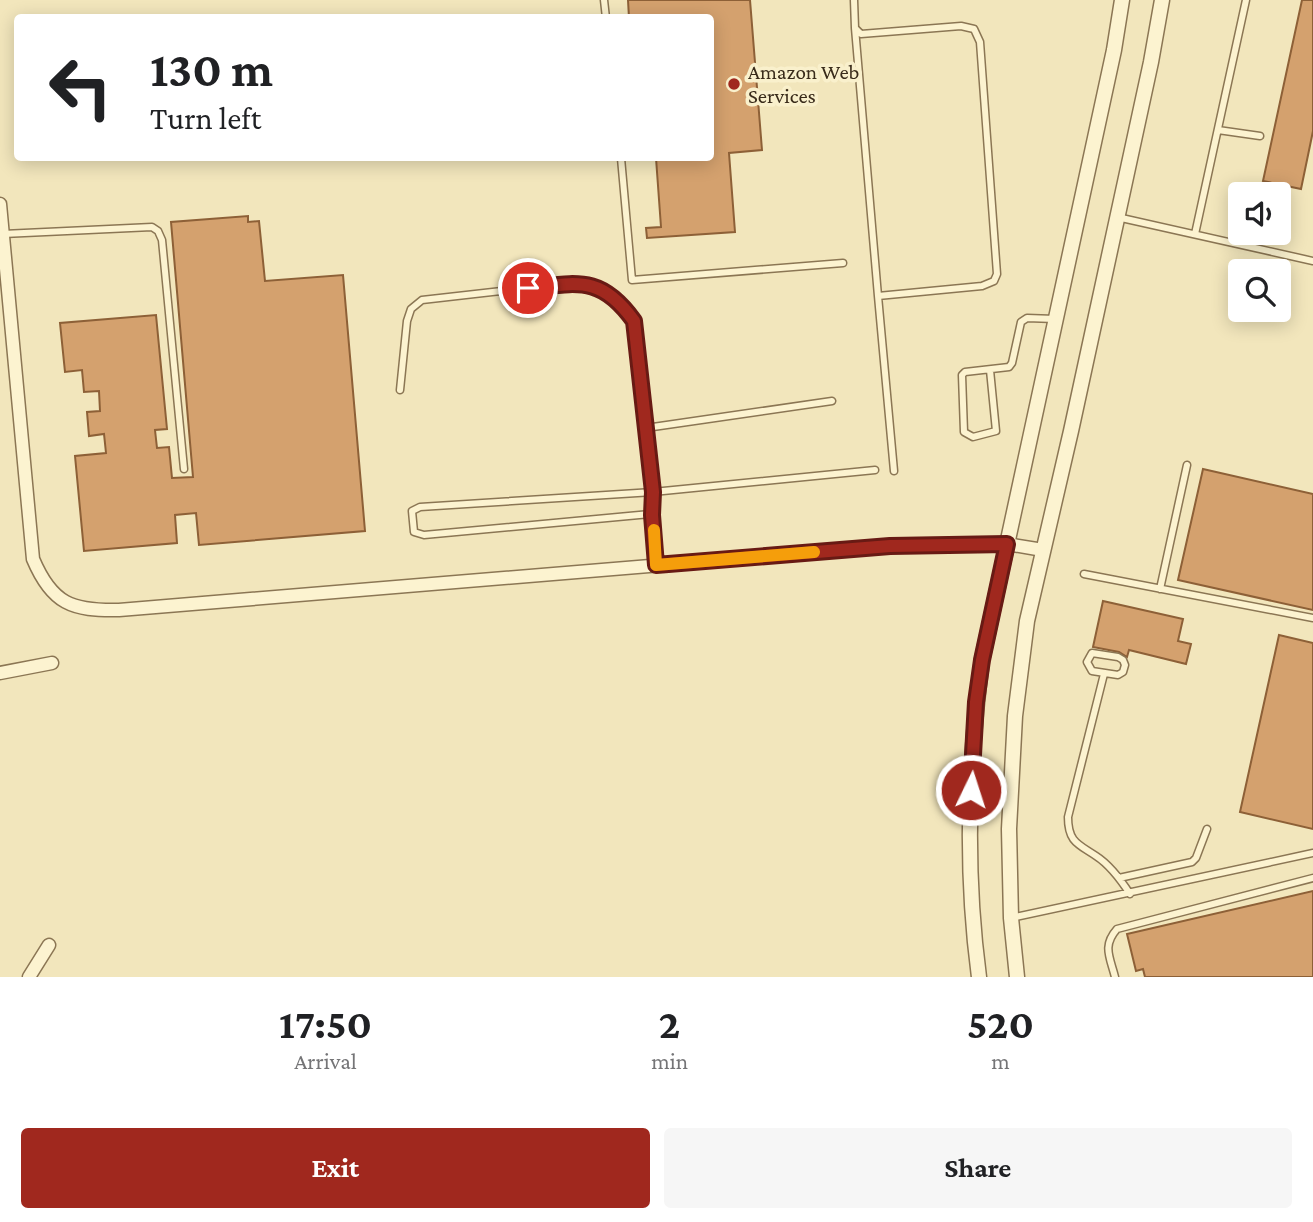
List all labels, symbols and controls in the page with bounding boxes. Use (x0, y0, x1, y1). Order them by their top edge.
icon: left (35, 42, 126, 133)
text: 130 m (150, 42, 273, 97)
place label: Amazon Web Services (748, 60, 859, 108)
marker: Amazon Web Services (726, 76, 742, 92)
text: Turn left (150, 100, 261, 136)
map controls (1228, 182, 1291, 322)
button: sound (1228, 182, 1291, 245)
pin (498, 258, 558, 318)
button: search (1228, 259, 1291, 322)
icon: arrive (509, 269, 547, 307)
position arrow (934, 753, 1008, 827)
text: 17:50 (279, 1000, 372, 1047)
text: 2 (659, 1000, 680, 1047)
text: 520 (967, 1000, 1034, 1047)
text: Arrival (294, 1048, 357, 1074)
text: min (651, 1048, 688, 1074)
text: m (991, 1048, 1010, 1074)
button: Exit (21, 1128, 650, 1208)
button: Share (664, 1128, 1292, 1208)

